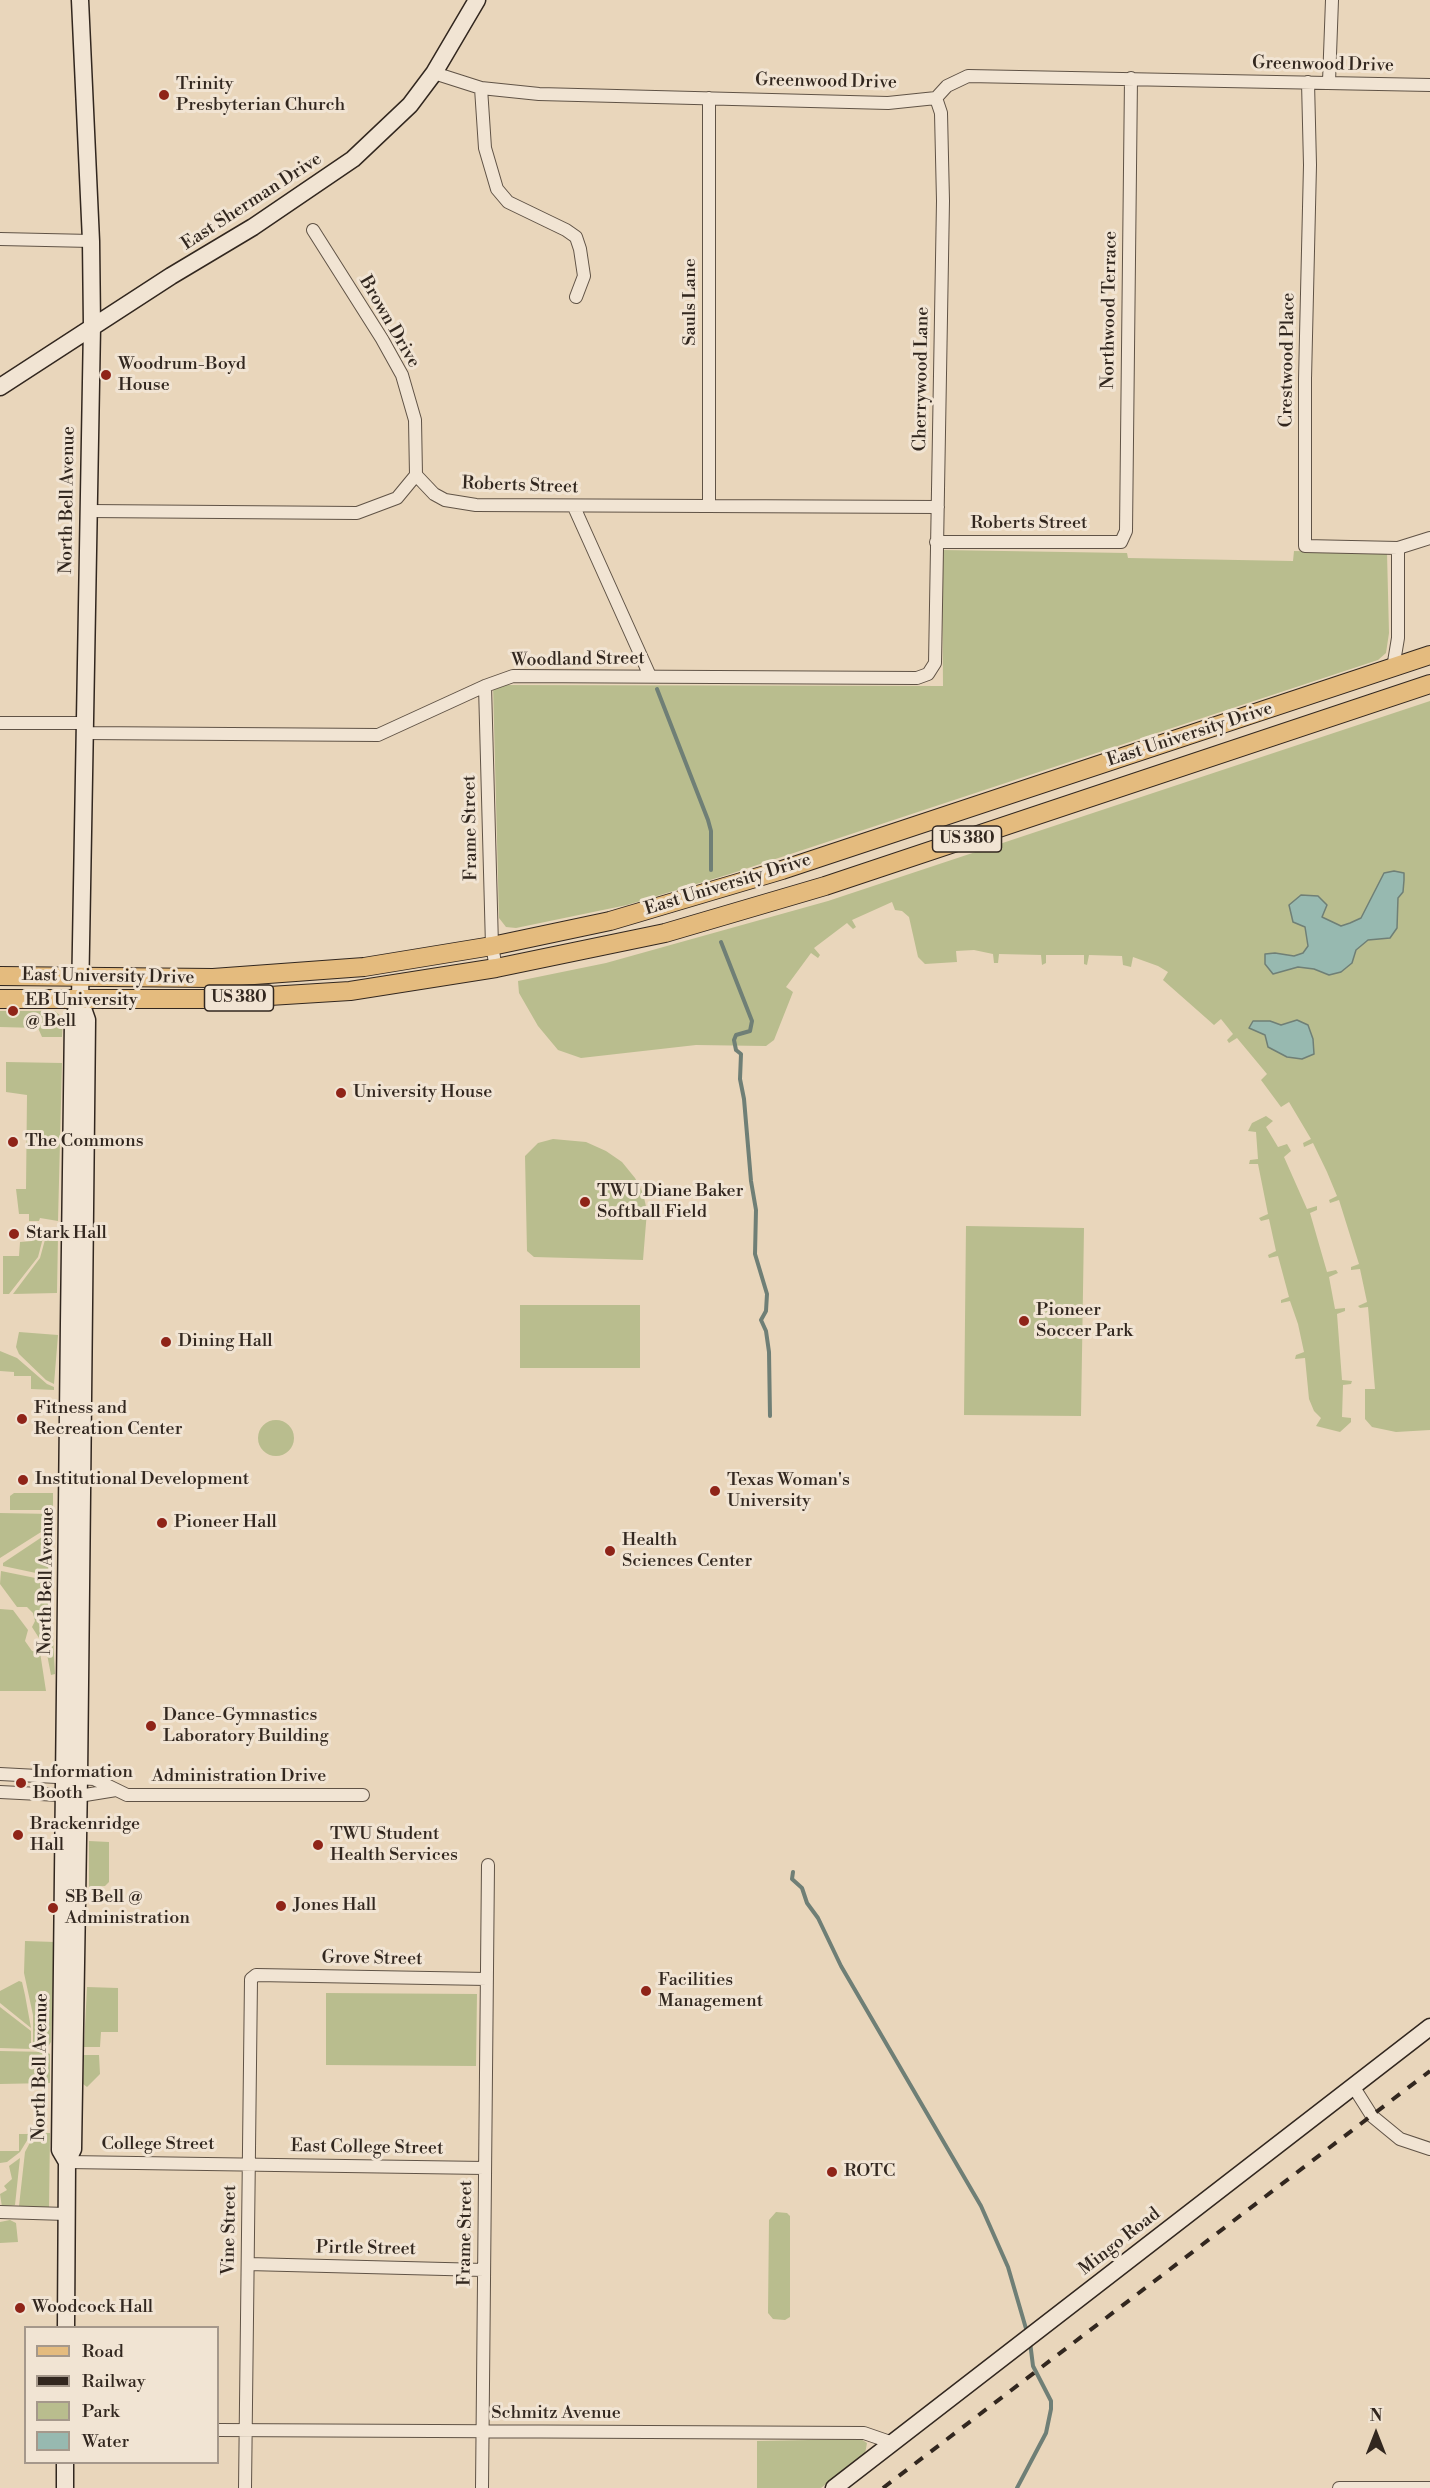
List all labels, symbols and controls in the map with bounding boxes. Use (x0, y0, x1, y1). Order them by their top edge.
street label: Greenwood Drive (1252, 53, 1394, 77)
street label: Greenwood Drive (755, 70, 897, 94)
place label: Trinity Presbyterian Church (176, 74, 345, 116)
marker: Trinity Presbyterian Church (157, 88, 171, 102)
street label: East Sherman Drive (178, 149, 326, 255)
street label: Northwood Terrace (1098, 231, 1122, 389)
street label: Sauls Lane (680, 258, 702, 346)
street label: Brown Drive (354, 272, 424, 372)
street label: Crestwood Place (1276, 292, 1300, 428)
street label: Cherrywood Lane (910, 306, 934, 452)
place label: Woodrum-Boyd House (118, 354, 246, 397)
marker: Woodrum-Boyd House (99, 368, 113, 382)
street label: North Bell Avenue (56, 426, 80, 574)
street label: Roberts Street (461, 473, 579, 499)
street label: Roberts Street (971, 513, 1087, 535)
street label: Woodland Street (511, 648, 645, 672)
street label: East University Drive (1104, 698, 1276, 772)
street label: Frame Street (459, 775, 483, 881)
road number: US 380 (932, 826, 1002, 852)
street label: East University Drive (642, 849, 814, 921)
street label: East University Drive (21, 965, 195, 989)
road number: US 380 (204, 985, 274, 1011)
place label: EB University @ Bell (25, 990, 138, 1032)
marker: EB University @ Bell (6, 1004, 20, 1018)
place label: University House (353, 1082, 492, 1104)
marker: University House (334, 1086, 348, 1100)
place label: The Commons (25, 1131, 144, 1153)
marker: The Commons (6, 1135, 20, 1149)
place label: TWU Diane Baker Softball Field (597, 1181, 743, 1224)
marker: TWU Diane Baker Softball Field (578, 1195, 592, 1209)
place label: Stark Hall (26, 1223, 107, 1245)
marker: Stark Hall (7, 1227, 21, 1241)
place label: Pioneer Soccer Park (1036, 1300, 1133, 1342)
marker: Pioneer Soccer Park (1017, 1314, 1031, 1328)
place label: Dining Hall (178, 1331, 273, 1353)
marker: Dining Hall (159, 1335, 173, 1349)
place label: Fitness and Recreation Center (34, 1398, 182, 1440)
marker: Fitness and Recreation Center (15, 1412, 29, 1426)
place label: Institutional Development (35, 1469, 249, 1491)
place label: Texas Woman's University (727, 1470, 850, 1512)
marker: Institutional Development (16, 1473, 30, 1487)
marker: Texas Woman's University (708, 1484, 722, 1498)
street label: North Bell Avenue (35, 1507, 59, 1655)
place label: Pioneer Hall (174, 1512, 277, 1534)
marker: Pioneer Hall (155, 1516, 169, 1530)
place label: Health Sciences Center (622, 1530, 752, 1572)
marker: Health Sciences Center (603, 1544, 617, 1558)
place label: Dance-Gymnastics Laboratory Building (163, 1705, 329, 1748)
marker: Dance-Gymnastics Laboratory Building (144, 1719, 158, 1733)
place label: Information Booth (33, 1762, 133, 1804)
street label: Administration Drive (152, 1766, 326, 1788)
marker: Information Booth (14, 1776, 28, 1790)
place label: Brackenridge Hall (30, 1814, 140, 1856)
place label: TWU Student Health Services (330, 1824, 458, 1866)
marker: Brackenridge Hall (11, 1828, 25, 1842)
marker: TWU Student Health Services (311, 1838, 325, 1852)
place label: SB Bell @ Administration (65, 1887, 190, 1930)
place label: Jones Hall (293, 1895, 376, 1917)
marker: Jones Hall (274, 1899, 288, 1913)
marker: SB Bell @ Administration (46, 1901, 60, 1915)
street label: Grove Street (321, 1947, 423, 1971)
place label: Facilities Management (658, 1970, 763, 2012)
marker: Facilities Management (639, 1984, 653, 1998)
street label: North Bell Avenue (29, 1993, 53, 2141)
street label: College Street (101, 2134, 215, 2156)
street label: East College Street (290, 2136, 444, 2160)
place label: ROTC (844, 2161, 895, 2183)
marker: ROTC (825, 2165, 839, 2179)
street label: Frame Street (454, 2180, 478, 2286)
street label: Vine Street (218, 2185, 242, 2275)
street label: Mingo Road (1075, 2203, 1165, 2281)
street label: Pirtle Street (316, 2237, 416, 2261)
place label: Woodcock Hall (32, 2297, 153, 2319)
marker: Woodcock Hall (13, 2301, 27, 2315)
legend (24, 2326, 219, 2464)
text: Road (82, 2340, 124, 2363)
text: Railway (82, 2370, 145, 2393)
text: Park (82, 2400, 119, 2423)
street label: Schmitz Avenue (491, 2403, 621, 2425)
north arrow (1346, 2404, 1406, 2464)
text: N (1370, 2406, 1382, 2426)
text: Water (82, 2430, 129, 2453)

